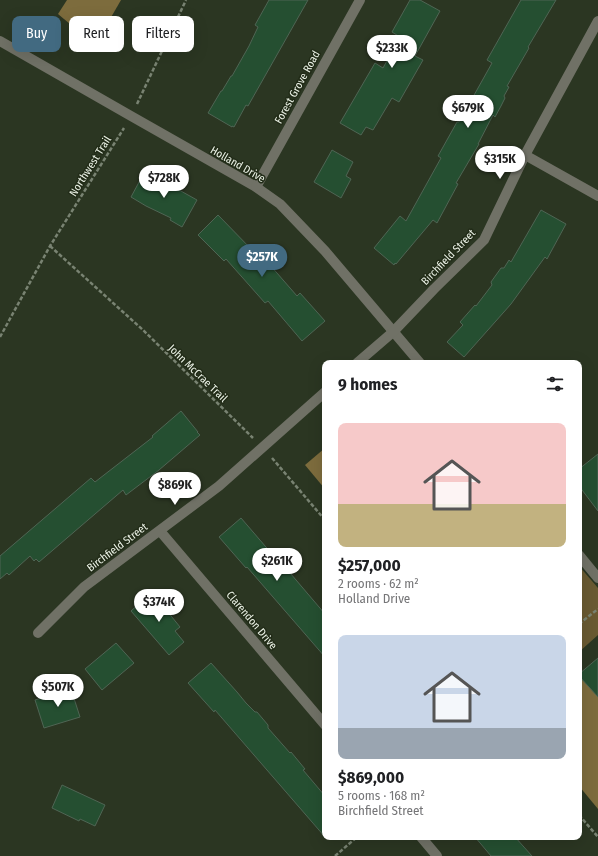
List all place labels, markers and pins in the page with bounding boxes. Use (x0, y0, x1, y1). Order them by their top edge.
pin: $233K (364, 35, 420, 69)
pin: $679K (440, 95, 496, 129)
pin: $315K (472, 146, 528, 180)
pin: $728K (136, 165, 192, 199)
pin: $257K (234, 244, 290, 278)
pin: $869K (147, 472, 203, 506)
pin: $261K (249, 548, 305, 582)
pin: $374K (131, 589, 187, 623)
pin: $507K (30, 674, 86, 708)

